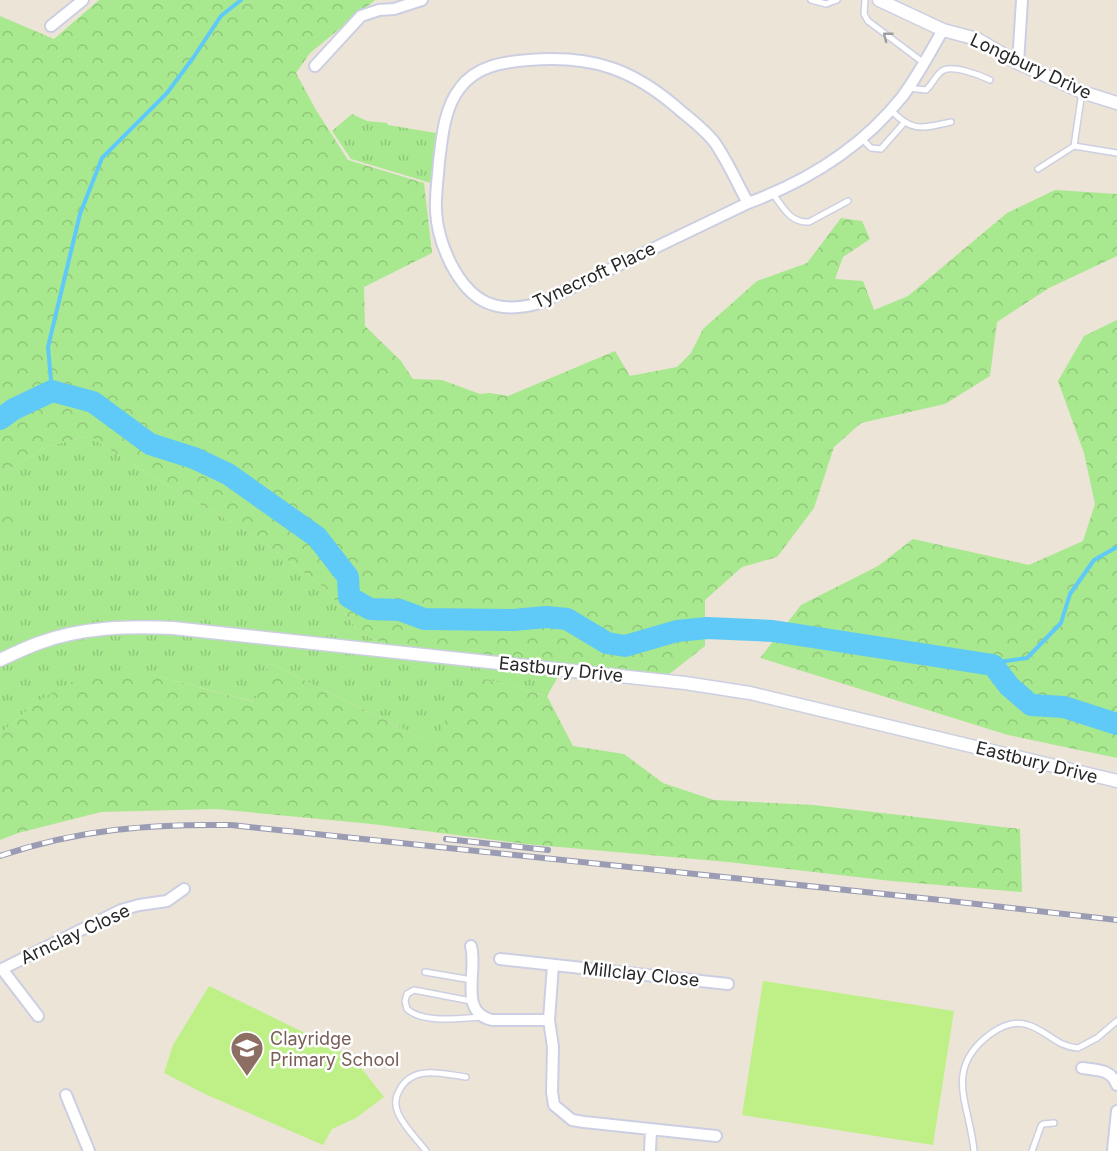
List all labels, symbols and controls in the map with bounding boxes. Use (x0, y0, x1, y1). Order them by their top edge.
street label: Longbury Drive (967, 29, 1095, 103)
one-way arrow (883, 32, 894, 43)
street label: Tynecroft Place (529, 237, 659, 313)
street label: Eastbury Drive (498, 652, 624, 686)
street label: Eastbury Drive (974, 737, 1100, 787)
street label: Arnclay Close (17, 900, 133, 968)
street label: Millclay Close (582, 957, 700, 991)
place label: Clayridge Primary School (270, 1028, 399, 1070)
school or university icon: Clayridge Primary School (229, 1030, 265, 1077)

